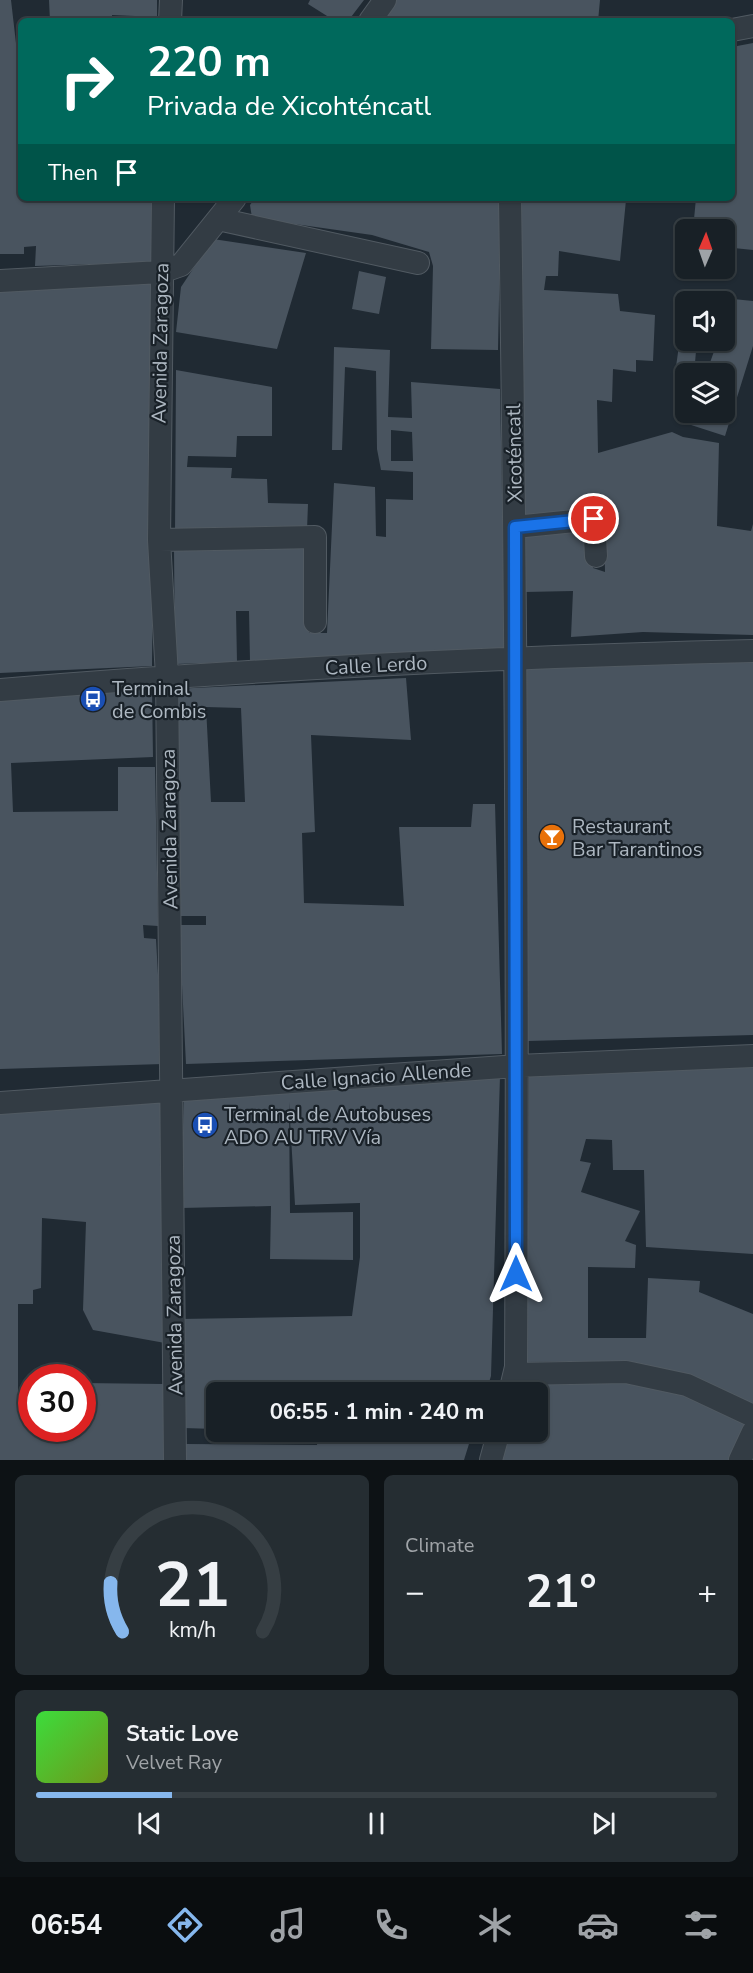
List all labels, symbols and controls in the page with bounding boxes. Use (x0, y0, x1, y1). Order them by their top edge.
text: 220 m (147, 34, 271, 91)
icon: right (48, 42, 126, 120)
text: Privada de Xicohténcatl (147, 88, 431, 125)
icon: arrive (110, 156, 143, 189)
text: Then (48, 158, 98, 188)
north arrow (675, 219, 735, 279)
map controls (675, 219, 735, 423)
street label: Avenida Zaragoza (146, 263, 175, 424)
button: sound (675, 291, 735, 351)
button: layers (675, 363, 735, 423)
street label: Xicoténcatl (500, 403, 529, 503)
pin (568, 493, 619, 544)
icon: arrive (577, 502, 610, 535)
street label: Calle Lerdo (324, 649, 428, 682)
place label: Terminal de Combis (112, 675, 206, 725)
bus stop icon: Terminal de Combis (78, 684, 108, 714)
street label: Avenida Zaragoza (155, 748, 184, 909)
place label: Restaurant Bar Tarantinos (572, 813, 702, 863)
bar icon: Restaurant Bar Tarantinos (537, 822, 567, 852)
street label: Calle Ignacio Allende (280, 1056, 472, 1097)
place label: Terminal de Autobuses ADO AU TRV Vía (224, 1101, 431, 1151)
bus stop icon: Terminal de Autobuses ADO AU TRV Vía (190, 1110, 220, 1140)
street label: Avenida Zaragoza (160, 1234, 189, 1395)
position arrow (484, 1242, 548, 1306)
speed limit sign: 30 (18, 1364, 96, 1442)
text: 06:55 · 1 min · 240 m (270, 1397, 484, 1427)
text: Climate (405, 1532, 474, 1559)
text: 21 (155, 1543, 229, 1628)
text: 21° (525, 1562, 597, 1623)
text: − (405, 1570, 425, 1615)
text: + (697, 1570, 717, 1615)
text: km/h (168, 1615, 216, 1645)
text: Static Love (126, 1719, 239, 1749)
text: Velvet Ray (126, 1749, 222, 1776)
icon: previous (133, 1807, 166, 1840)
icon: pause (360, 1807, 393, 1840)
icon: next (587, 1807, 620, 1840)
icon: directions (164, 1904, 206, 1946)
icon: music (267, 1904, 309, 1946)
icon: phone (370, 1904, 412, 1946)
icon: climate (474, 1904, 516, 1946)
icon: car (577, 1904, 619, 1946)
icon: filters (680, 1904, 722, 1946)
text: 06:54 (31, 1907, 102, 1944)

